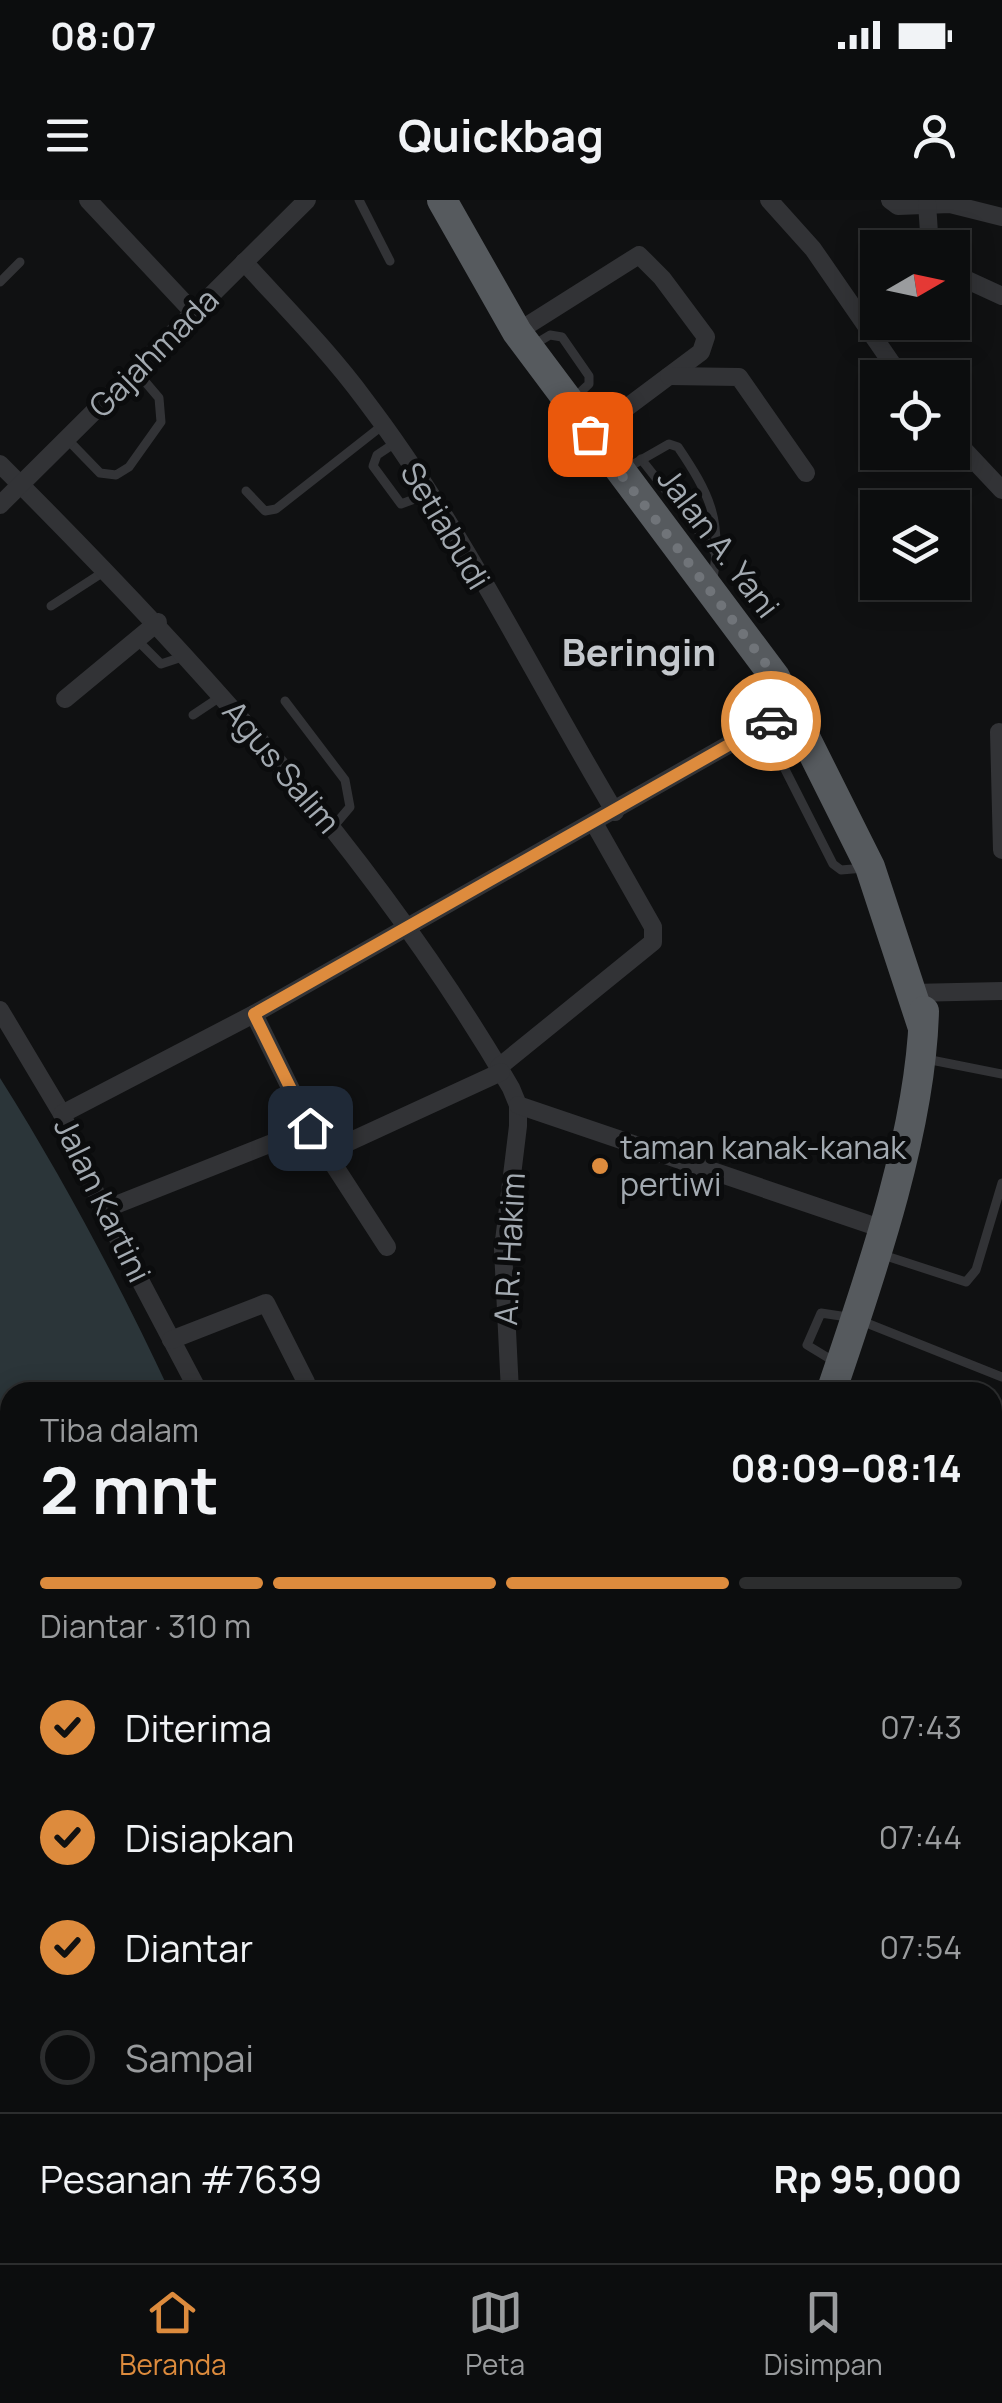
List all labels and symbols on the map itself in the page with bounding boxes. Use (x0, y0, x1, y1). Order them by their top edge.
north arrow (860, 230, 970, 340)
street label: Gajahmada (79, 278, 228, 427)
pin (548, 392, 633, 477)
street label: Setiabudi (391, 454, 501, 597)
street label: Jalan A. Yani (648, 458, 790, 627)
district label: Beringin (562, 625, 716, 677)
courier (721, 671, 821, 771)
street label: Agus Salim (213, 691, 350, 842)
pin (268, 1086, 353, 1171)
street label: Jalan Kartini (44, 1110, 162, 1289)
place label: taman kanak-kanak pertiwi (620, 1125, 907, 1206)
marker: taman kanak-kanak pertiwi (589, 1155, 611, 1177)
street label: A.R. Hakim (483, 1171, 535, 1327)

